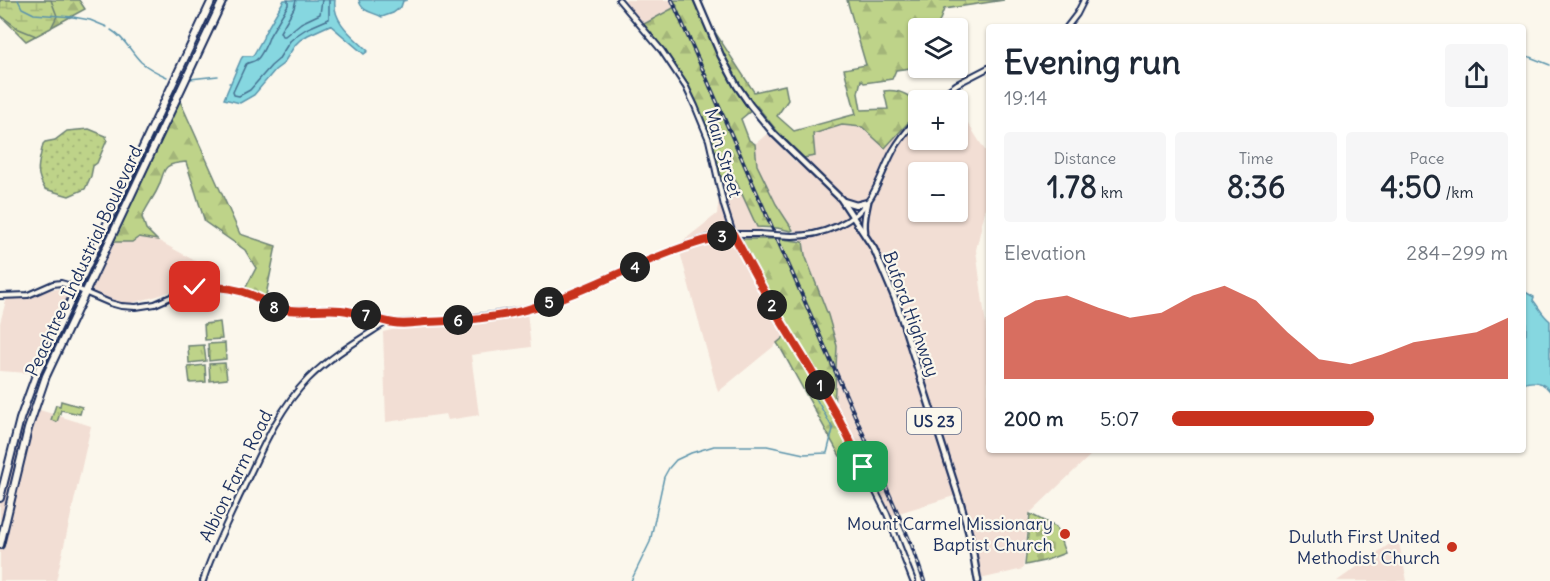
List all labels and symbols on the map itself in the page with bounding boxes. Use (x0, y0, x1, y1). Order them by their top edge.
street label: Main Street (700, 106, 747, 200)
street label: Peachtree Industrial Boulevard (20, 141, 147, 380)
pin: 3 (707, 221, 737, 251)
street label: Buford Highway (878, 248, 945, 380)
pin: 4 (620, 252, 650, 282)
pin (169, 261, 220, 312)
pin: 5 (534, 287, 564, 317)
pin: 2 (757, 290, 787, 320)
pin: 8 (259, 292, 289, 322)
pin: 7 (351, 300, 381, 330)
pin: 6 (443, 305, 473, 335)
pin: 1 (805, 370, 835, 400)
street label: Albion Farm Road (194, 406, 278, 545)
road number: US 23 (907, 408, 961, 434)
pin (837, 441, 888, 492)
place label: Mount Carmel Missionary Baptist Church (847, 512, 1053, 556)
place label: Duluth First United Methodist Church (1289, 525, 1440, 569)
marker: Mount Carmel Missionary Baptist Church (1058, 527, 1072, 541)
marker: Duluth First United Methodist Church (1445, 540, 1459, 554)

